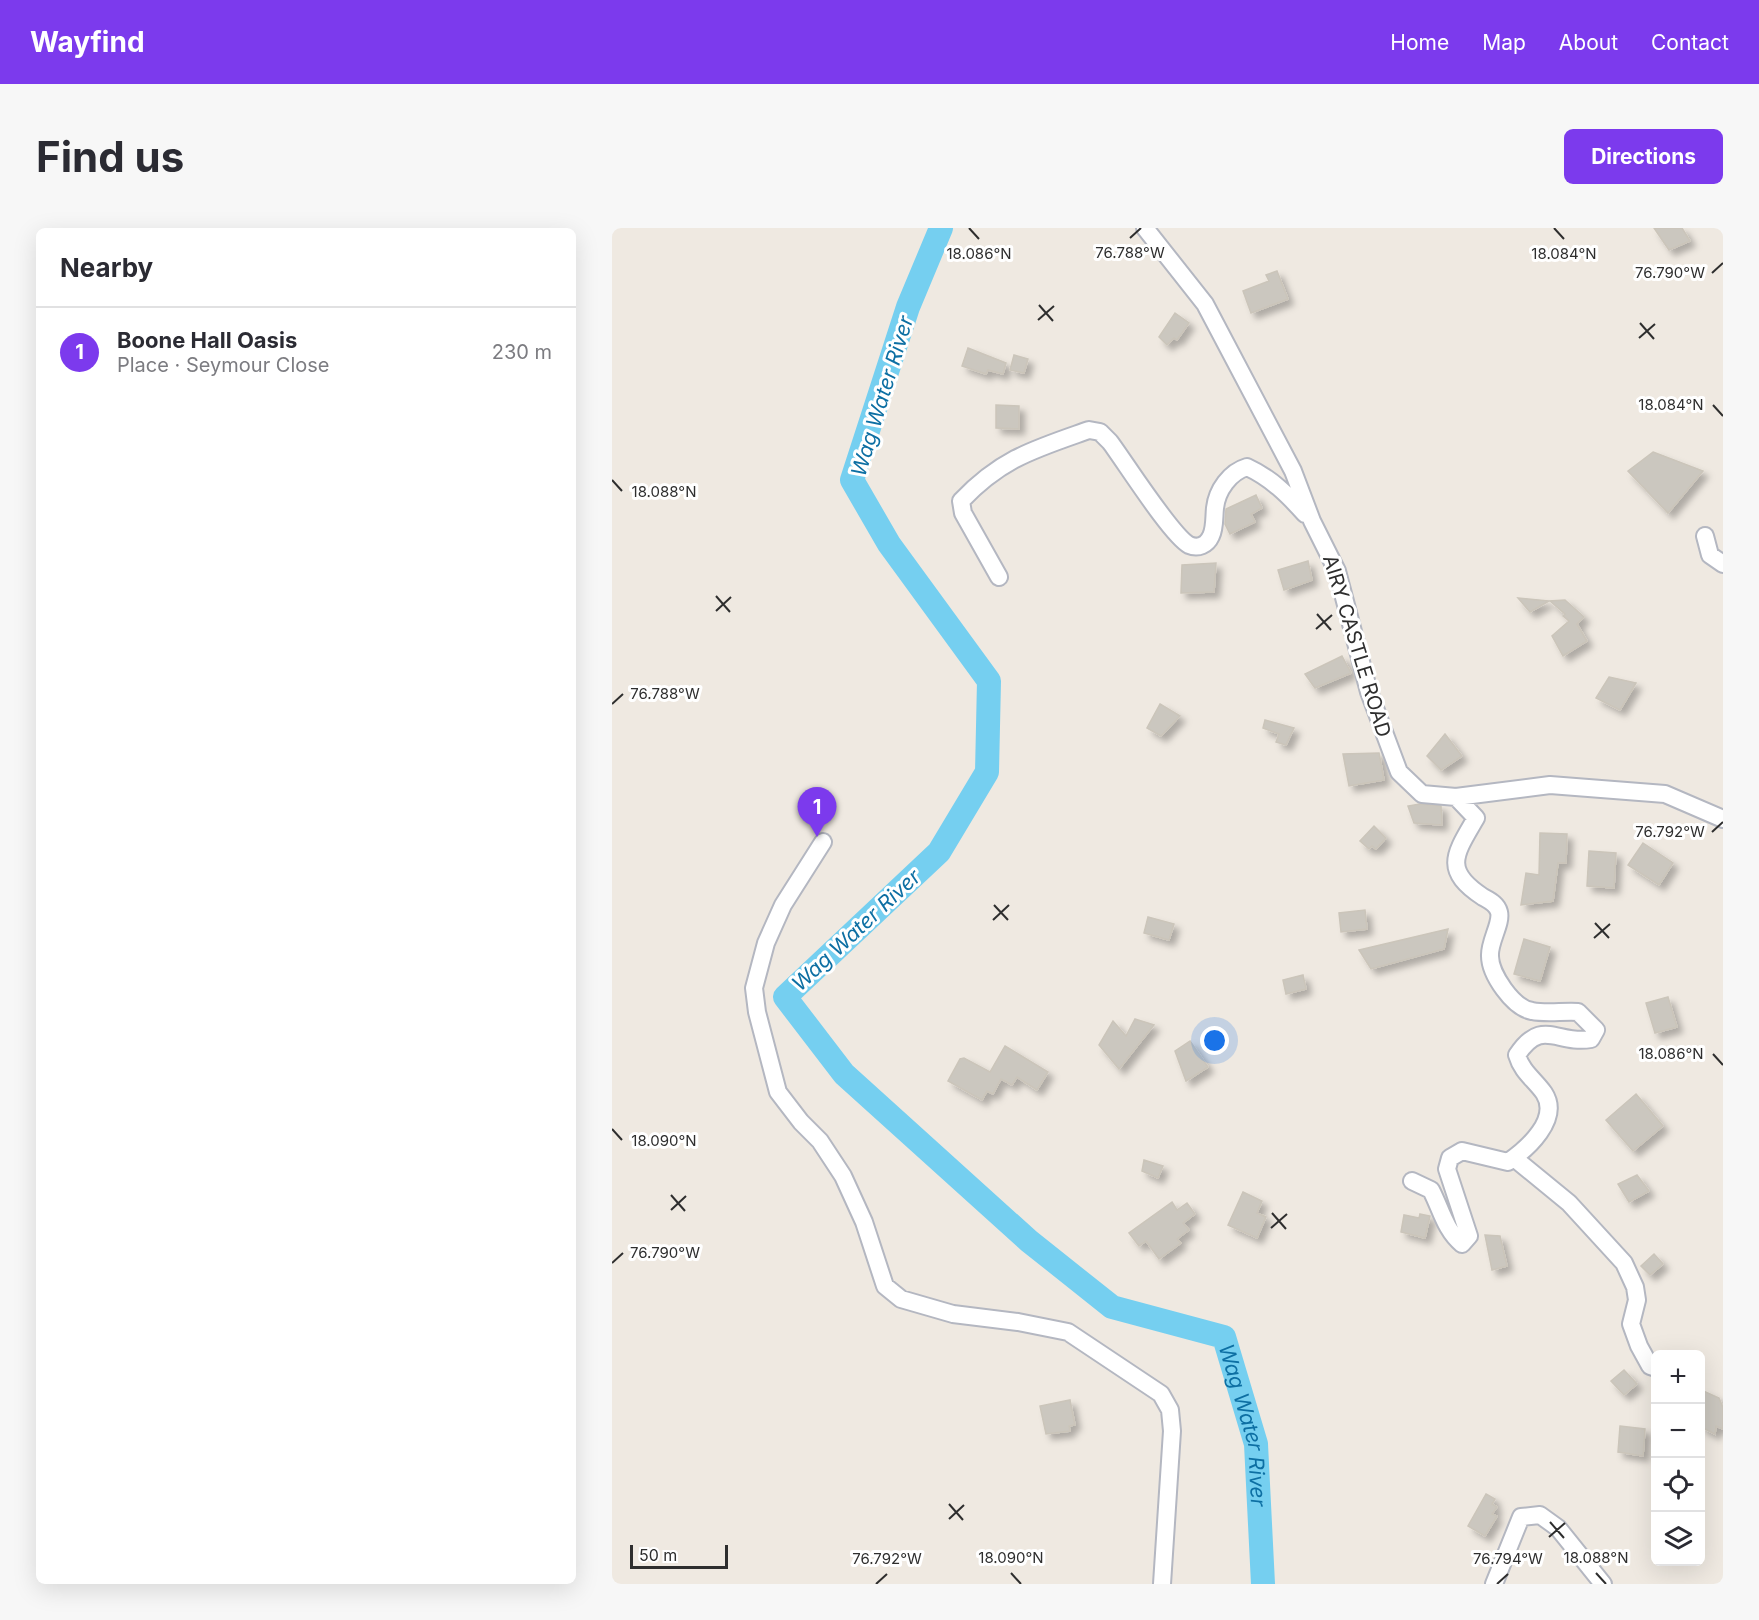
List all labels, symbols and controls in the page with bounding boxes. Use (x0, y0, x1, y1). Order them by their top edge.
text: Wayfind (30, 25, 145, 59)
text: Home (1390, 30, 1449, 55)
text: Map (1482, 30, 1526, 55)
text: About (1559, 30, 1618, 55)
text: Contact (1651, 30, 1729, 55)
button: Directions (1564, 129, 1723, 184)
text: Find us (36, 131, 184, 182)
text: 76.788°W (1095, 243, 1165, 262)
text: 18.086°N (946, 244, 1012, 263)
text: 18.084°N (1531, 244, 1597, 263)
text: Nearby (60, 252, 153, 283)
text: 76.790°W (1635, 263, 1705, 282)
water label: Wag Water River (846, 312, 919, 479)
text: Boone Hall Oasis (117, 327, 297, 353)
text: 1 (75, 340, 84, 364)
text: 230 m (492, 340, 552, 364)
text: Place · Seymour Close (117, 353, 329, 377)
text: 18.084°N (1638, 395, 1704, 414)
text: 18.088°N (632, 482, 696, 501)
street label: AIRY CASTLE ROAD (1318, 552, 1396, 740)
text: 76.788°W (630, 684, 700, 703)
pin: 1 (798, 788, 836, 837)
text: 76.792°W (1635, 822, 1705, 841)
water label: Wag Water River (787, 863, 926, 996)
your location (1200, 1026, 1229, 1055)
text: 18.086°N (1638, 1044, 1704, 1063)
text: 18.090°N (631, 1131, 697, 1150)
text: 76.790°W (630, 1243, 700, 1262)
water label: Wag Water River (1214, 1341, 1272, 1508)
map controls (1651, 1350, 1705, 1566)
button: + (1651, 1350, 1705, 1404)
button: − (1651, 1404, 1705, 1458)
button: locate (1651, 1458, 1705, 1512)
button: layers (1651, 1512, 1705, 1566)
scale bar (630, 1542, 728, 1570)
text: 50 m (639, 1545, 677, 1565)
text: 18.090°N (978, 1548, 1044, 1567)
text: 18.088°N (1564, 1548, 1628, 1567)
text: 76.792°W (852, 1549, 922, 1568)
text: 76.794°W (1473, 1549, 1543, 1568)

